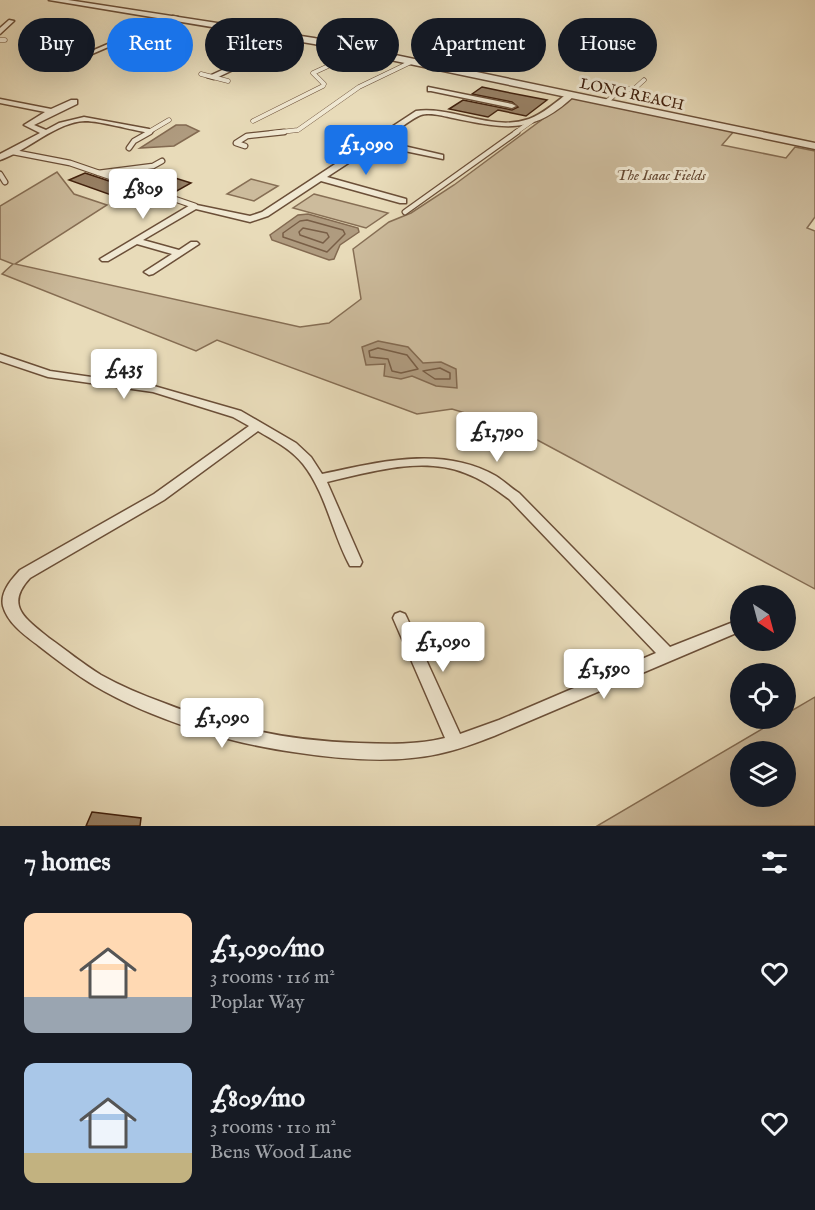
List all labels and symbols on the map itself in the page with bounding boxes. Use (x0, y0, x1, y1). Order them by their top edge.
street label: LONG REACH (578, 74, 686, 115)
pin: £1,090 (317, 125, 415, 176)
park label: The Isaac Fields (616, 166, 707, 185)
pin: £809 (107, 169, 179, 220)
pin: £435 (88, 349, 160, 400)
pin: £1,790 (448, 412, 546, 463)
north arrow (730, 585, 796, 651)
pin: £1,090 (394, 622, 492, 673)
pin: £1,590 (555, 649, 653, 700)
pin: £1,090 (173, 698, 271, 749)

